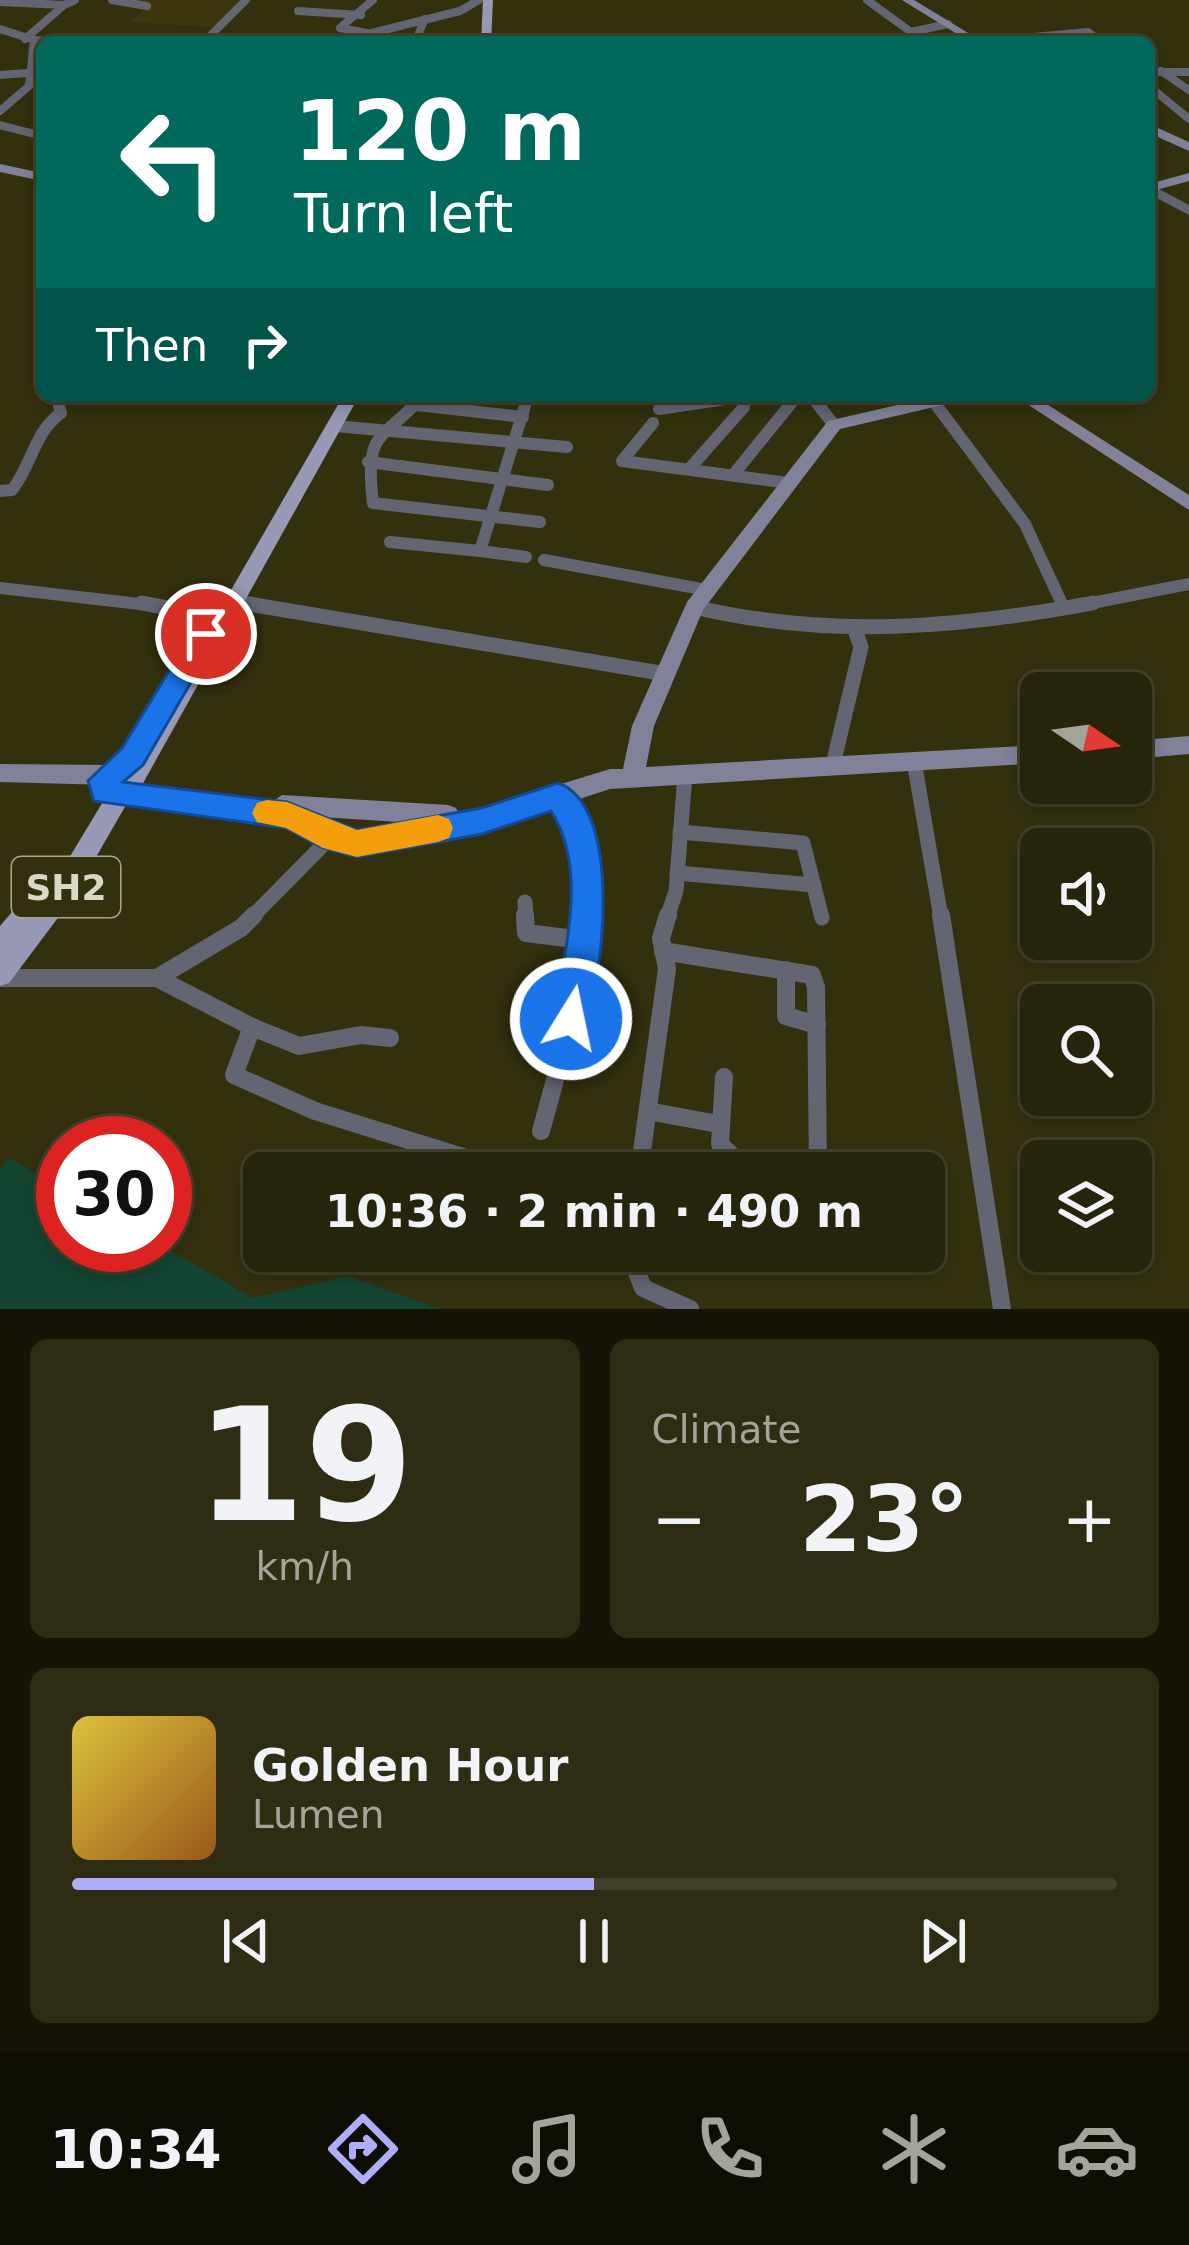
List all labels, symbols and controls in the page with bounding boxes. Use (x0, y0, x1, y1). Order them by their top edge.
text: 120 m (294, 82, 586, 180)
icon: left (96, 84, 252, 240)
text: Turn left (294, 182, 513, 245)
icon: right (232, 312, 298, 378)
text: Then (96, 319, 208, 372)
pin (155, 583, 257, 685)
icon: arrive (173, 601, 239, 667)
north arrow (1020, 672, 1152, 804)
map controls (1020, 672, 1152, 1272)
button: sound (1020, 828, 1152, 960)
road number: SH2 (12, 857, 120, 917)
position arrow (508, 956, 634, 1082)
button: search (1020, 984, 1152, 1116)
speed limit sign: 30 (36, 1116, 192, 1272)
button: layers (1020, 1140, 1152, 1272)
text: 10:36 · 2 min · 490 m (325, 1185, 863, 1238)
text: 19 (196, 1375, 413, 1557)
text: Climate (652, 1407, 802, 1452)
text: 23° (799, 1467, 969, 1572)
text: − (652, 1481, 707, 1558)
text: + (1062, 1481, 1117, 1558)
text: km/h (256, 1544, 354, 1589)
text: Golden Hour (252, 1739, 569, 1792)
text: Lumen (252, 1792, 384, 1837)
icon: previous (213, 1908, 279, 1974)
icon: pause (561, 1908, 627, 1974)
icon: next (910, 1908, 976, 1974)
icon: directions (321, 2107, 405, 2191)
icon: music (505, 2107, 589, 2191)
icon: phone (688, 2107, 772, 2191)
icon: climate (872, 2107, 956, 2191)
icon: car (1055, 2107, 1139, 2191)
text: 10:34 (50, 2118, 222, 2181)

